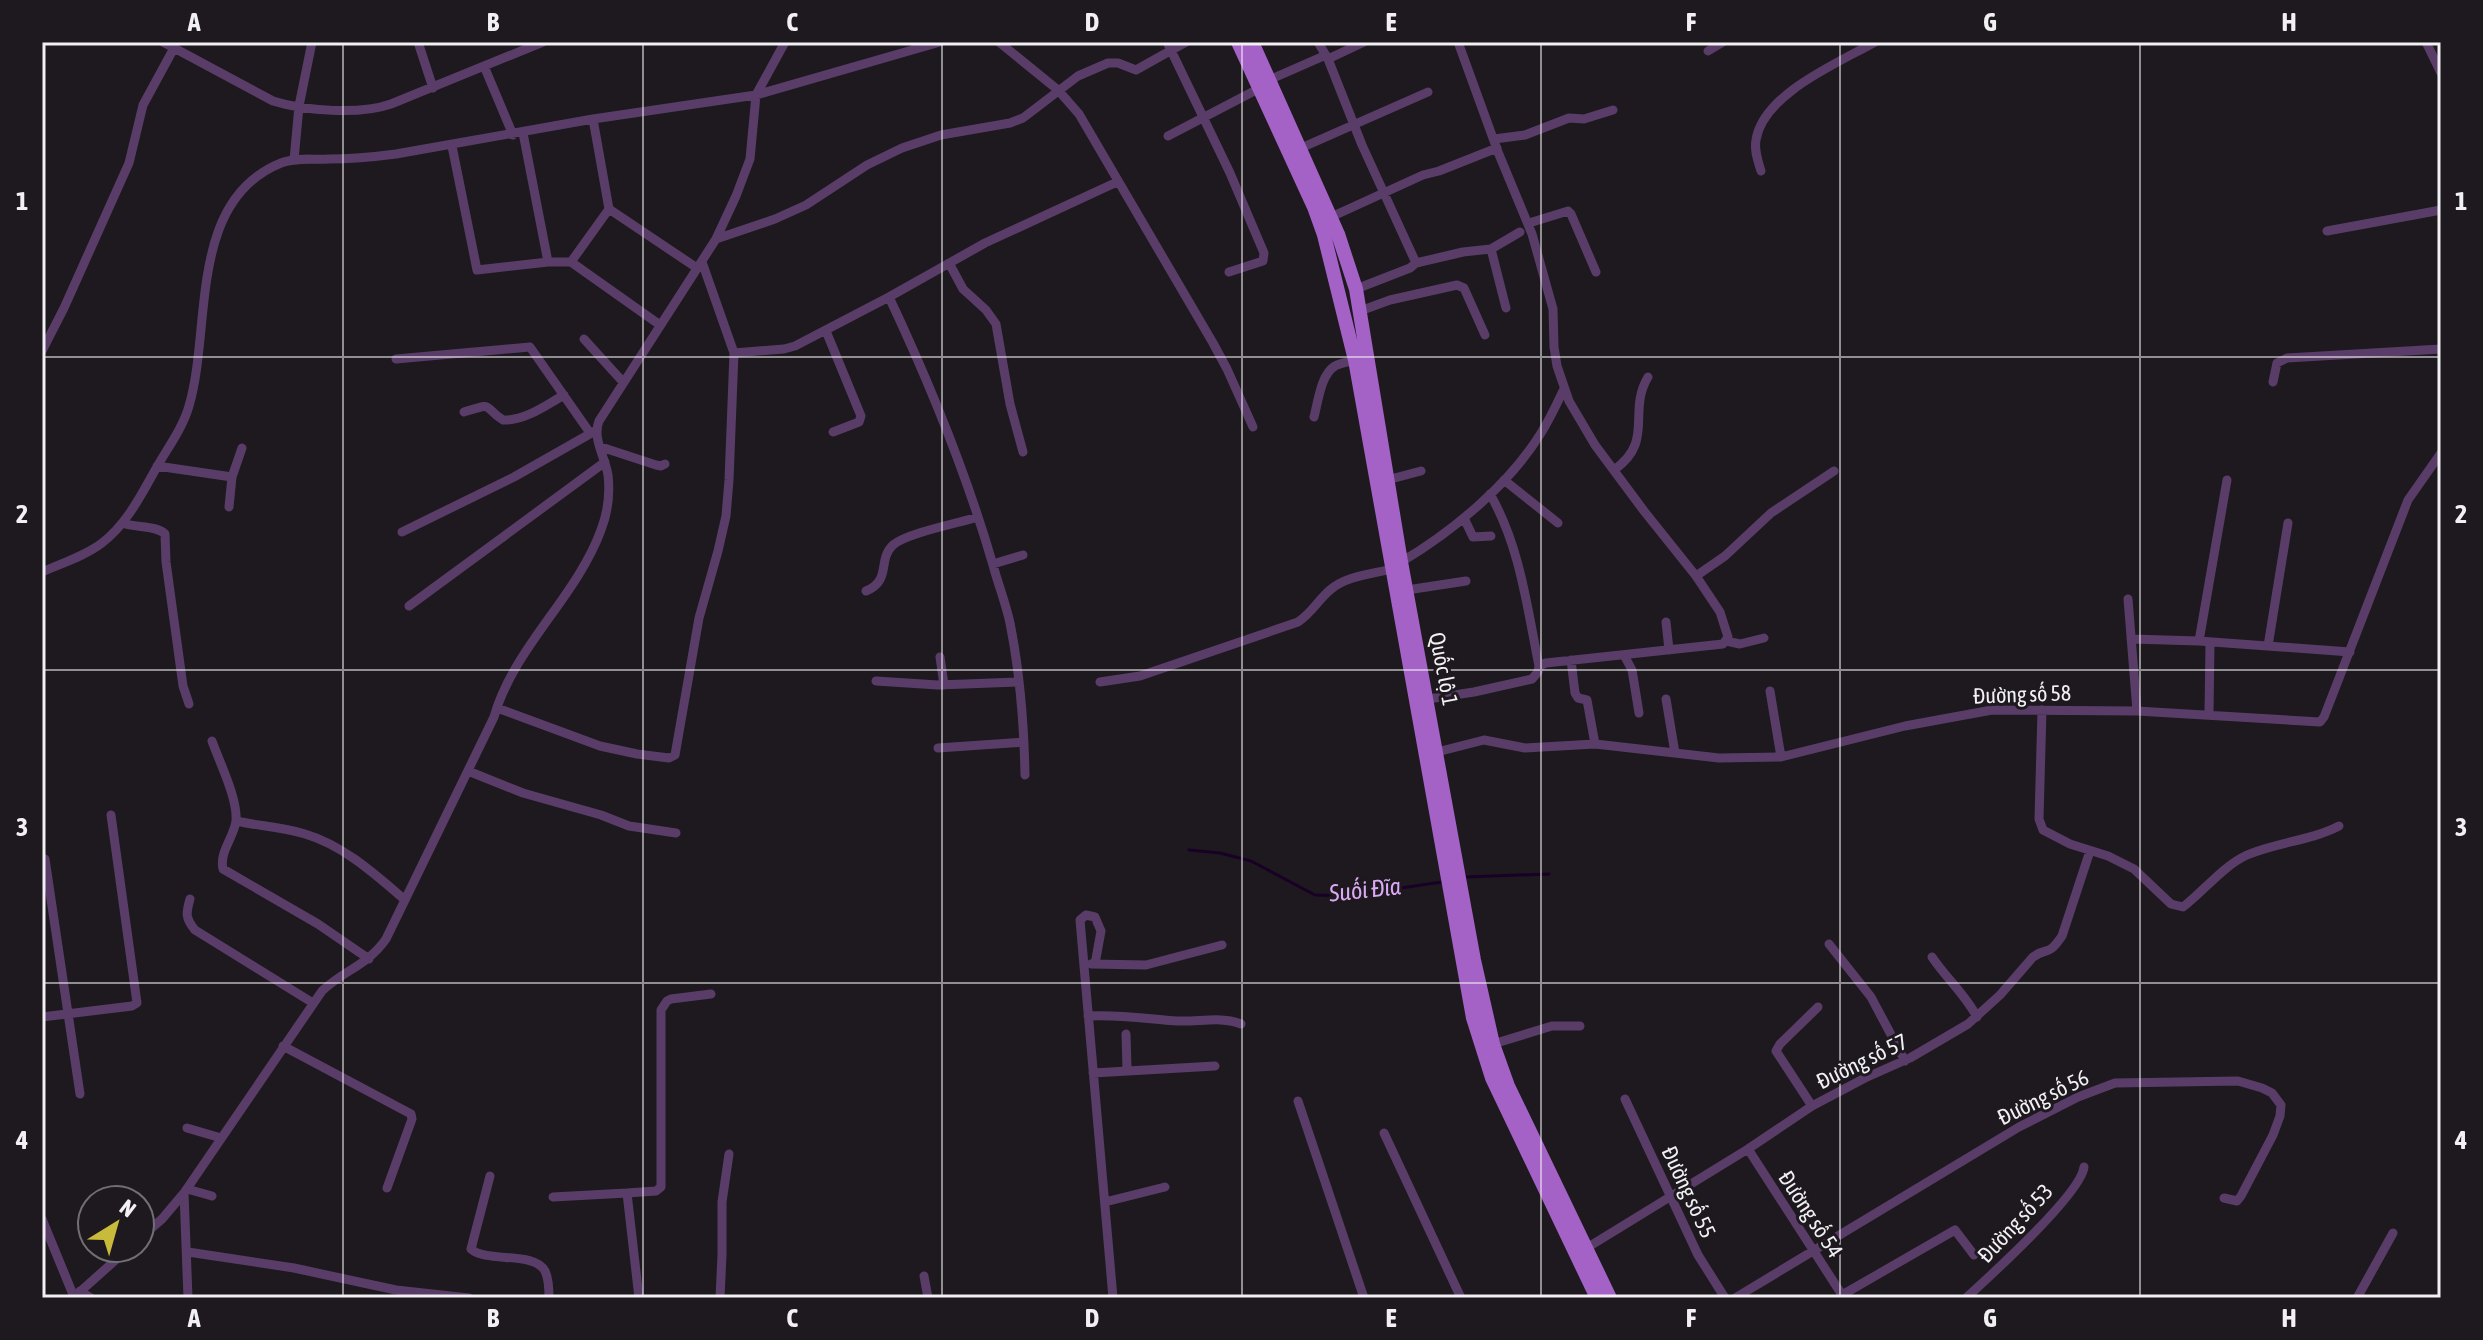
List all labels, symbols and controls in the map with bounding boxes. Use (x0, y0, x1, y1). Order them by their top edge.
text: A (187, 7, 201, 37)
text: B (487, 7, 500, 37)
text: C (786, 7, 798, 37)
text: D (1085, 7, 1099, 37)
text: E (1385, 7, 1397, 37)
text: F (1686, 7, 1697, 37)
text: G (1983, 7, 1997, 37)
text: H (2281, 7, 2297, 37)
text: 1 (16, 186, 28, 216)
text: 1 (2455, 186, 2467, 216)
text: 2 (16, 499, 28, 529)
text: 2 (2455, 499, 2467, 529)
street label: Quốc lộ 1 (1424, 630, 1464, 708)
street label: Đường số 58 (1972, 679, 2072, 709)
text: 3 (16, 812, 28, 842)
text: 3 (2455, 812, 2467, 842)
water label: Suối Đĩa (1327, 872, 1402, 907)
street label: Đường số 57 (1812, 1028, 1912, 1094)
street label: Đường số 56 (1993, 1064, 2093, 1130)
text: 4 (15, 1125, 28, 1155)
text: 4 (2454, 1125, 2467, 1155)
street label: Đường số 55 (1656, 1142, 1722, 1242)
street label: Đường số 54 (1773, 1166, 1849, 1262)
street label: Đường số 53 (1972, 1178, 2058, 1268)
north arrow (76, 1184, 156, 1264)
text: N (115, 1194, 141, 1222)
text: A (187, 1303, 201, 1333)
text: B (487, 1303, 500, 1333)
text: C (786, 1303, 798, 1333)
text: D (1085, 1303, 1099, 1333)
text: E (1385, 1303, 1397, 1333)
text: F (1686, 1303, 1697, 1333)
text: G (1983, 1303, 1997, 1333)
text: H (2281, 1303, 2297, 1333)

